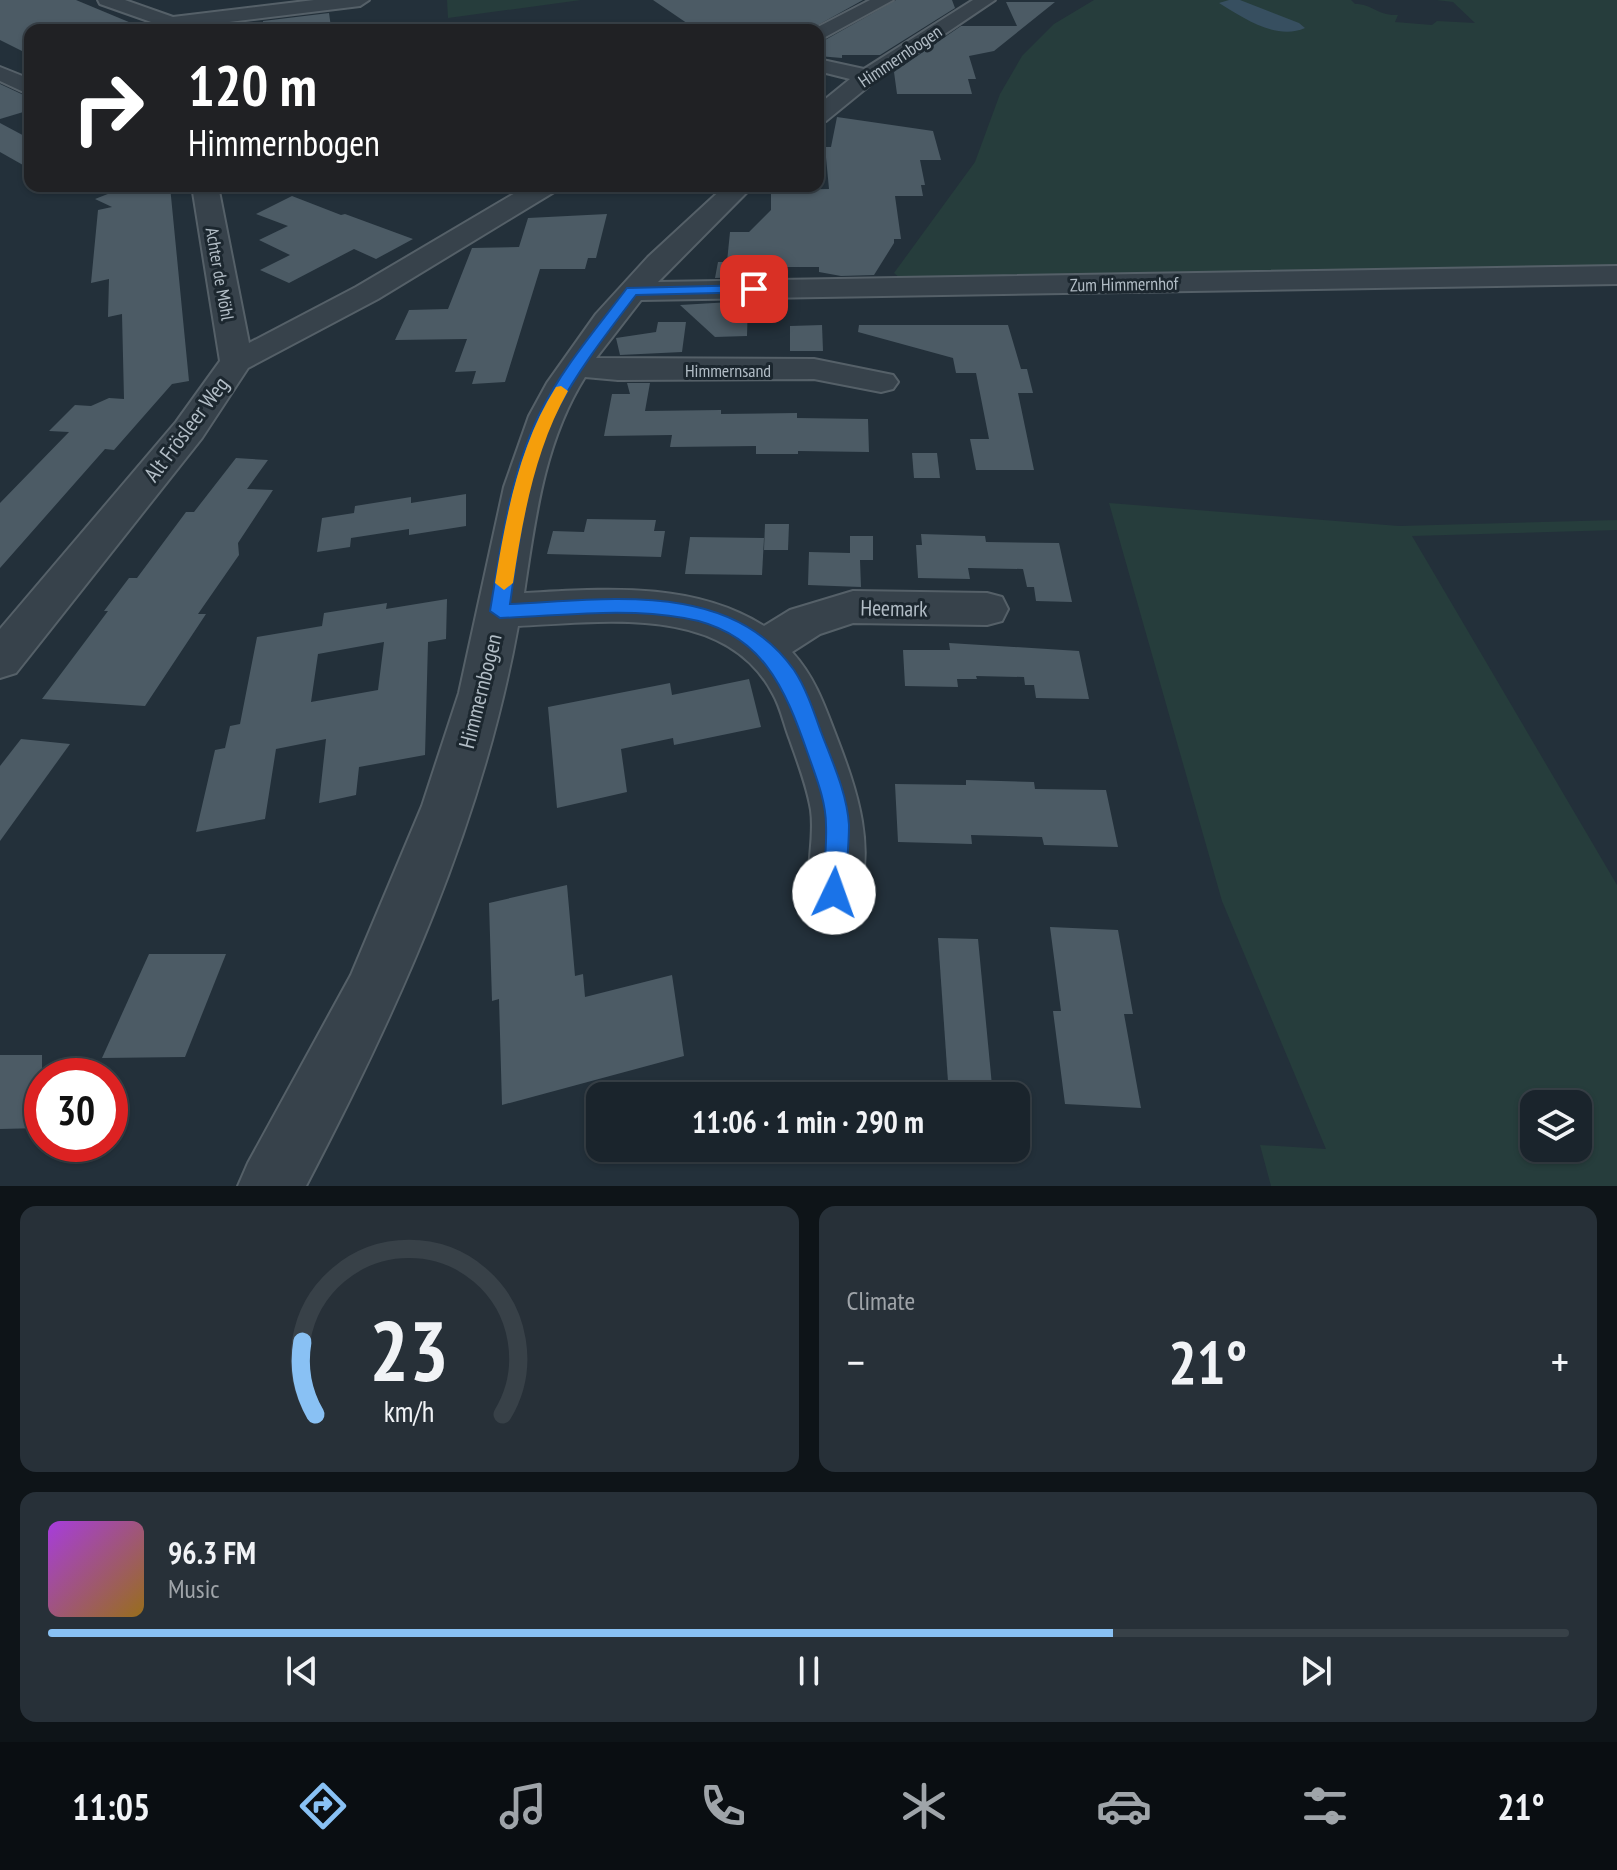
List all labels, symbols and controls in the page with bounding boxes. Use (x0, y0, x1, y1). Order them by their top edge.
street label: Himmernbogen (854, 20, 946, 92)
text: 120 m (188, 49, 317, 121)
icon: right (56, 56, 160, 160)
text: Himmernbogen (188, 119, 380, 166)
street label: Achter de Möhl (201, 226, 240, 323)
pin (720, 255, 788, 323)
icon: arrive (732, 267, 776, 311)
street label: Zum Himmernhof (1070, 272, 1180, 296)
street label: Himmernsand (685, 359, 771, 382)
street label: Alt Frösleer Weg (137, 371, 235, 487)
street label: Heemark (860, 593, 928, 623)
street label: Himmernbogen (452, 631, 508, 751)
position arrow (792, 851, 876, 935)
speed limit sign: 30 (24, 1058, 128, 1162)
map controls (1520, 1090, 1592, 1162)
button: layers (1520, 1090, 1592, 1162)
text: 11:06 · 1 min · 290 m (692, 1102, 924, 1141)
text: Climate (847, 1284, 915, 1317)
text: 23 (369, 1296, 449, 1404)
text: 21° (1168, 1323, 1247, 1401)
text: − (847, 1333, 865, 1390)
text: + (1551, 1333, 1569, 1390)
text: km/h (384, 1393, 435, 1430)
text: 96.3 FM (168, 1533, 256, 1572)
text: Music (168, 1572, 220, 1605)
icon: previous (280, 1649, 324, 1693)
icon: pause (787, 1649, 831, 1693)
icon: next (1294, 1649, 1338, 1693)
icon: directions (295, 1778, 351, 1834)
icon: music (495, 1778, 551, 1834)
icon: phone (695, 1778, 751, 1834)
icon: climate (896, 1778, 952, 1834)
icon: car (1096, 1778, 1152, 1834)
icon: filters (1297, 1778, 1353, 1834)
text: 11:05 (72, 1783, 150, 1830)
text: 21° (1497, 1783, 1545, 1830)

